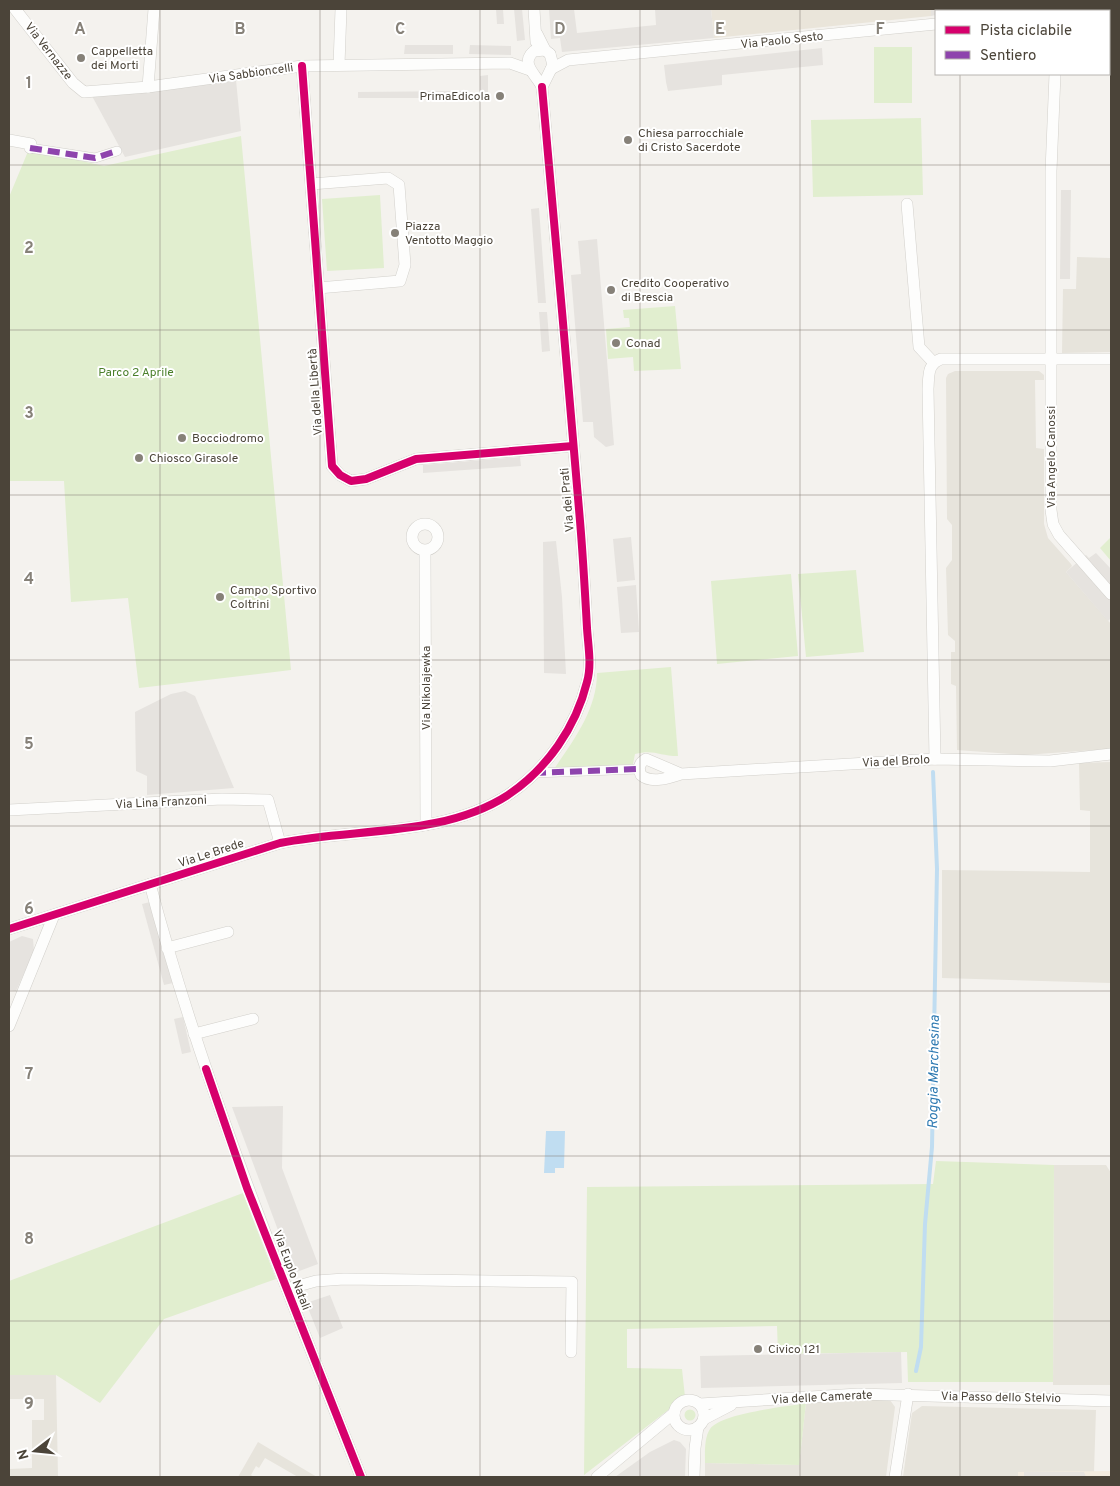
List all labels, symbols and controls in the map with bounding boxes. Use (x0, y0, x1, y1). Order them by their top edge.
legend (935, 10, 1110, 75)
street label: Via Vernazze (21, 20, 76, 84)
text: A (74, 20, 86, 40)
text: B (234, 20, 246, 40)
text: C (395, 20, 405, 40)
text: D (554, 20, 566, 40)
text: E (715, 20, 725, 40)
text: F (875, 20, 885, 40)
text: Pista ciclabile (980, 22, 1072, 41)
street label: Via Paolo Sesto (740, 29, 825, 53)
place label: Cappelletta dei Morti (91, 44, 153, 74)
text: Sentiero (980, 47, 1036, 66)
marker: Cappelletta dei Morti (75, 52, 87, 64)
street label: Via Sabbioncelli (208, 60, 295, 88)
text: 1 (26, 74, 32, 94)
place label: PrimaEdicola (419, 89, 490, 105)
marker: PrimaEdicola (494, 90, 506, 102)
place label: Chiesa parrocchiale di Cristo Sacerdote (638, 126, 744, 156)
marker: Chiesa parrocchiale di Cristo Sacerdote (622, 134, 634, 146)
place label: Piazza Ventotto Maggio (405, 219, 493, 249)
marker: Piazza Ventotto Maggio (389, 227, 401, 239)
text: 2 (24, 239, 34, 259)
place label: Credito Cooperativo di Brescia (621, 276, 729, 306)
marker: Credito Cooperativo di Brescia (605, 284, 617, 296)
place label: Conad (626, 336, 661, 352)
marker: Conad (610, 337, 622, 349)
street label: Via della Libertà (305, 348, 327, 436)
park label: Parco 2 Aprile (98, 365, 174, 381)
text: 3 (24, 404, 34, 424)
street label: Via Angelo Canossi (1044, 406, 1060, 508)
place label: Bocciodromo (192, 431, 264, 447)
marker: Bocciodromo (176, 432, 188, 444)
place label: Chiosco Girasole (149, 451, 238, 467)
marker: Chiosco Girasole (133, 452, 145, 464)
street label: Via dei Prati (557, 467, 579, 533)
text: 4 (24, 570, 34, 590)
place label: Campo Sportivo Coltrini (230, 583, 317, 613)
marker: Campo Sportivo Coltrini (214, 591, 226, 603)
street label: Via Nikolajewka (419, 646, 435, 730)
text: 5 (24, 735, 34, 755)
street label: Via del Brolo (862, 752, 931, 772)
street label: Via Lina Franzoni (115, 793, 207, 813)
street label: Via Le Brede (176, 836, 246, 872)
text: 6 (24, 900, 34, 920)
water label: Roggia Marchesina (925, 1014, 944, 1129)
text: 7 (25, 1065, 33, 1085)
street label: Via Euplo Natali (268, 1228, 314, 1313)
text: 8 (24, 1230, 34, 1250)
place label: Civico 121 (768, 1342, 820, 1358)
marker: Civico 121 (752, 1343, 764, 1355)
street label: Via delle Camerate (771, 1387, 873, 1409)
street label: Via Passo dello Stelvio (941, 1389, 1062, 1407)
text: 9 (24, 1395, 34, 1415)
north arrow (10, 1426, 60, 1476)
text: N (14, 1447, 34, 1461)

